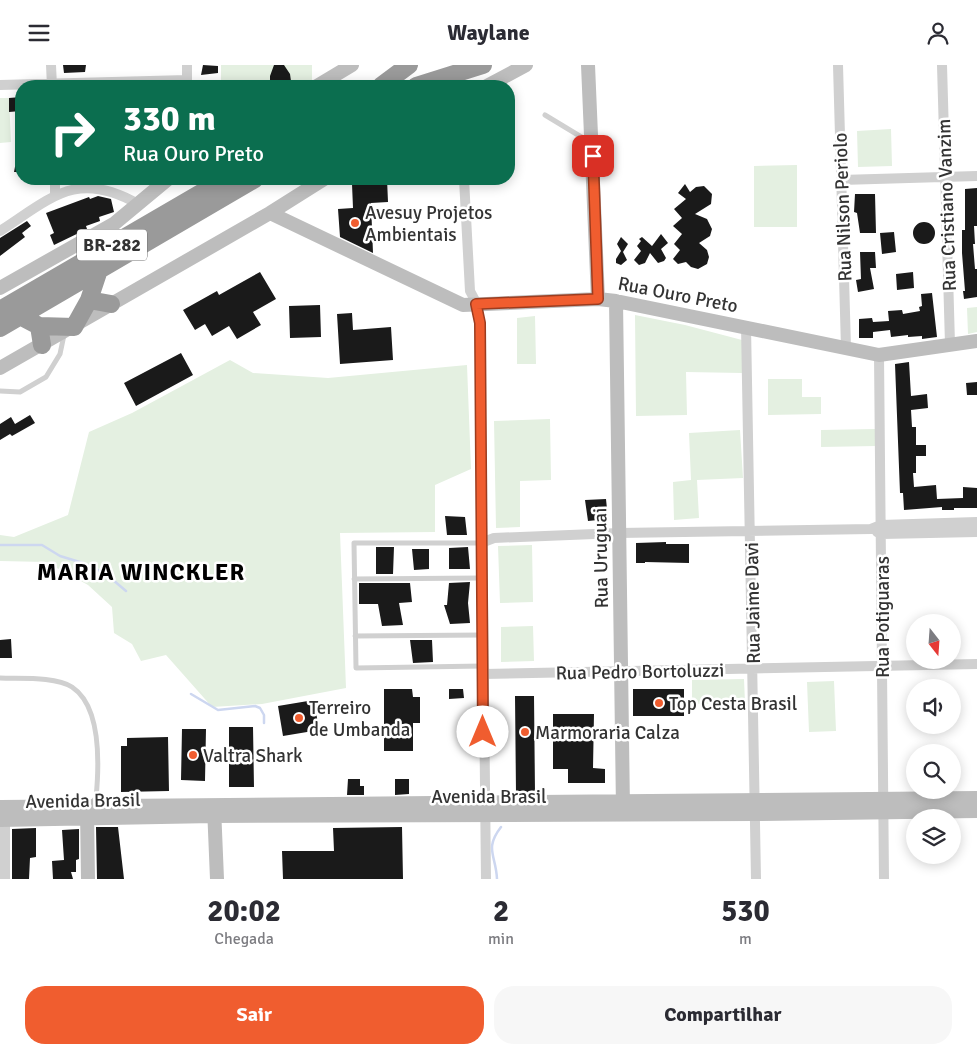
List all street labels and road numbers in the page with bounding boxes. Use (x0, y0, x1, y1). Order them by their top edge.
street label: Rua Cristiano Vanzim (932, 118, 962, 292)
street label: Rua Nilson Periolo (828, 132, 858, 282)
road number: BR-282 (77, 229, 147, 261)
street label: Rua Ouro Preto (616, 272, 740, 318)
street label: Rua Uruguai (588, 508, 614, 608)
street label: Rua Jaime Davi (740, 542, 766, 664)
street label: Rua Potiguaras (871, 556, 895, 678)
street label: Rua Pedro Bortoluzzi (555, 659, 725, 685)
street label: Avenida Brasil (431, 785, 547, 809)
street label: Avenida Brasil (25, 788, 141, 814)

